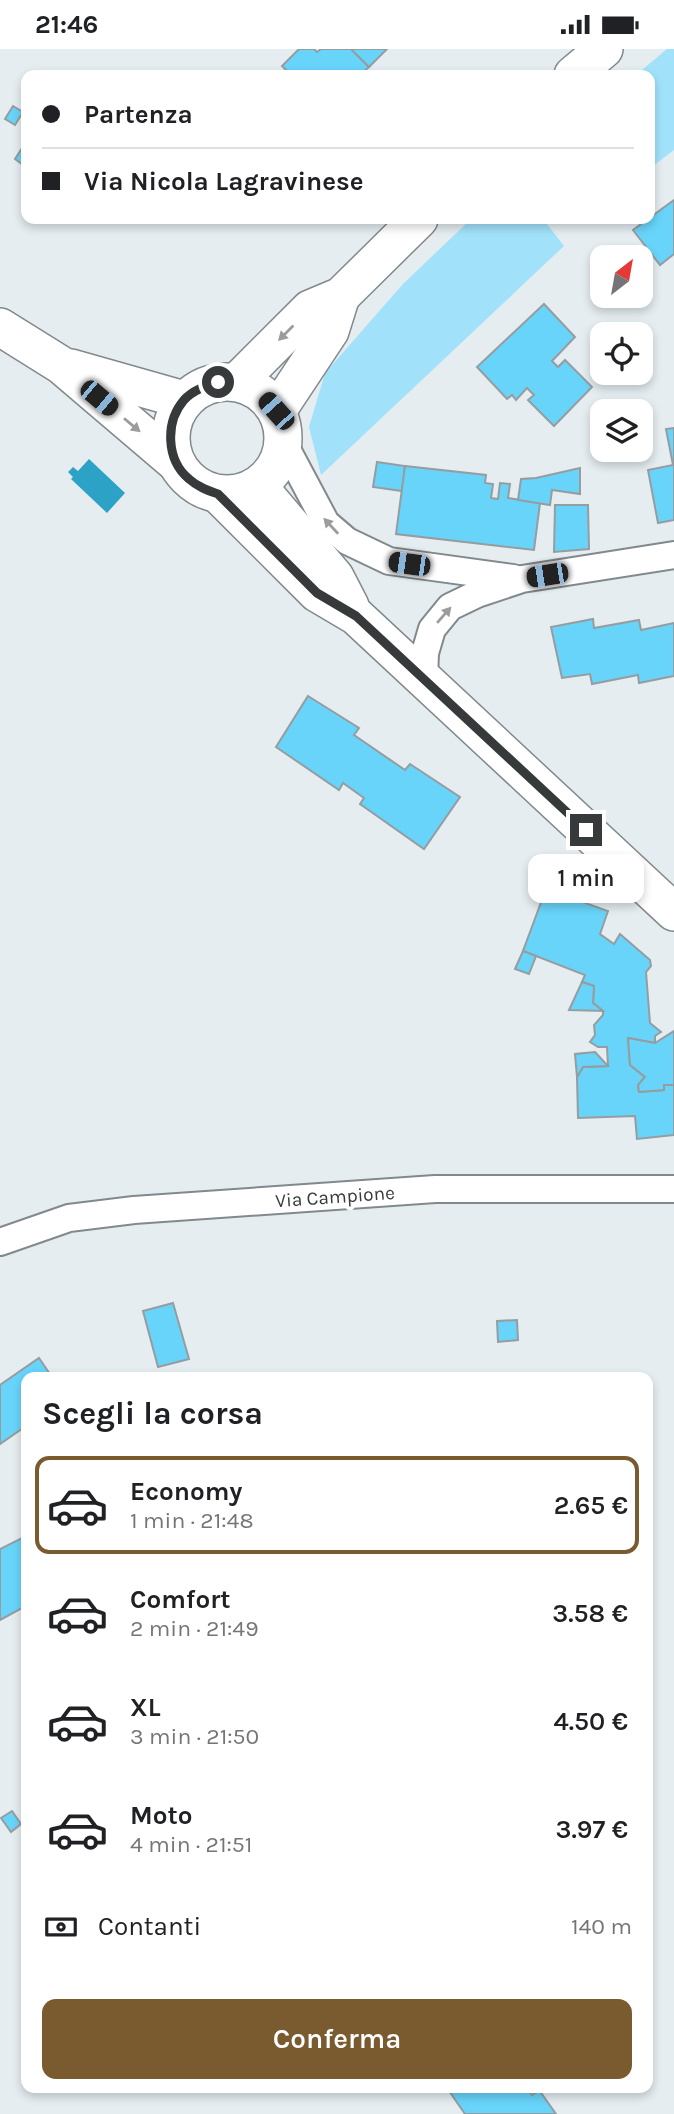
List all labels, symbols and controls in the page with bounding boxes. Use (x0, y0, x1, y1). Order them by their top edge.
text: 21:46 (35, 9, 98, 40)
text: Partenza (84, 99, 193, 130)
text: Via Nicola Lagravinese (84, 166, 363, 197)
north arrow (590, 245, 653, 308)
map controls (590, 245, 653, 462)
button: locate (590, 322, 653, 385)
one-way arrow (278, 325, 295, 341)
route start (202, 366, 234, 398)
car (77, 376, 122, 420)
car (255, 388, 298, 434)
button: layers (590, 399, 653, 462)
one-way arrow (123, 417, 140, 432)
one-way arrow (323, 517, 339, 535)
car (387, 551, 432, 577)
car (525, 561, 570, 589)
one-way arrow (436, 606, 452, 624)
route end (570, 814, 602, 846)
callout: 1 min (528, 855, 644, 903)
text: 1 min (557, 865, 615, 892)
street label: Via Campione (275, 1182, 395, 1212)
text: Scegli la corsa (42, 1395, 263, 1432)
icon: car (46, 1474, 109, 1537)
text: Economy (130, 1476, 242, 1507)
text: 2.65 € (554, 1490, 628, 1521)
text: 1 min · 21:48 (130, 1507, 254, 1534)
icon: car (46, 1582, 109, 1645)
text: Comfort (130, 1584, 231, 1615)
text: 3.58 € (552, 1598, 628, 1629)
text: 2 min · 21:49 (130, 1615, 259, 1642)
icon: car (46, 1690, 109, 1753)
text: XL (130, 1692, 161, 1723)
text: 4.50 € (553, 1706, 628, 1737)
text: 3 min · 21:50 (130, 1723, 259, 1750)
icon: car (46, 1798, 109, 1861)
text: Moto (130, 1800, 192, 1831)
text: 3.97 € (556, 1814, 628, 1845)
text: 4 min · 21:51 (130, 1831, 252, 1858)
icon: cash (42, 1908, 80, 1946)
text: Contanti (98, 1911, 201, 1942)
text: 140 m (571, 1913, 632, 1940)
button: Conferma (42, 1999, 632, 2079)

